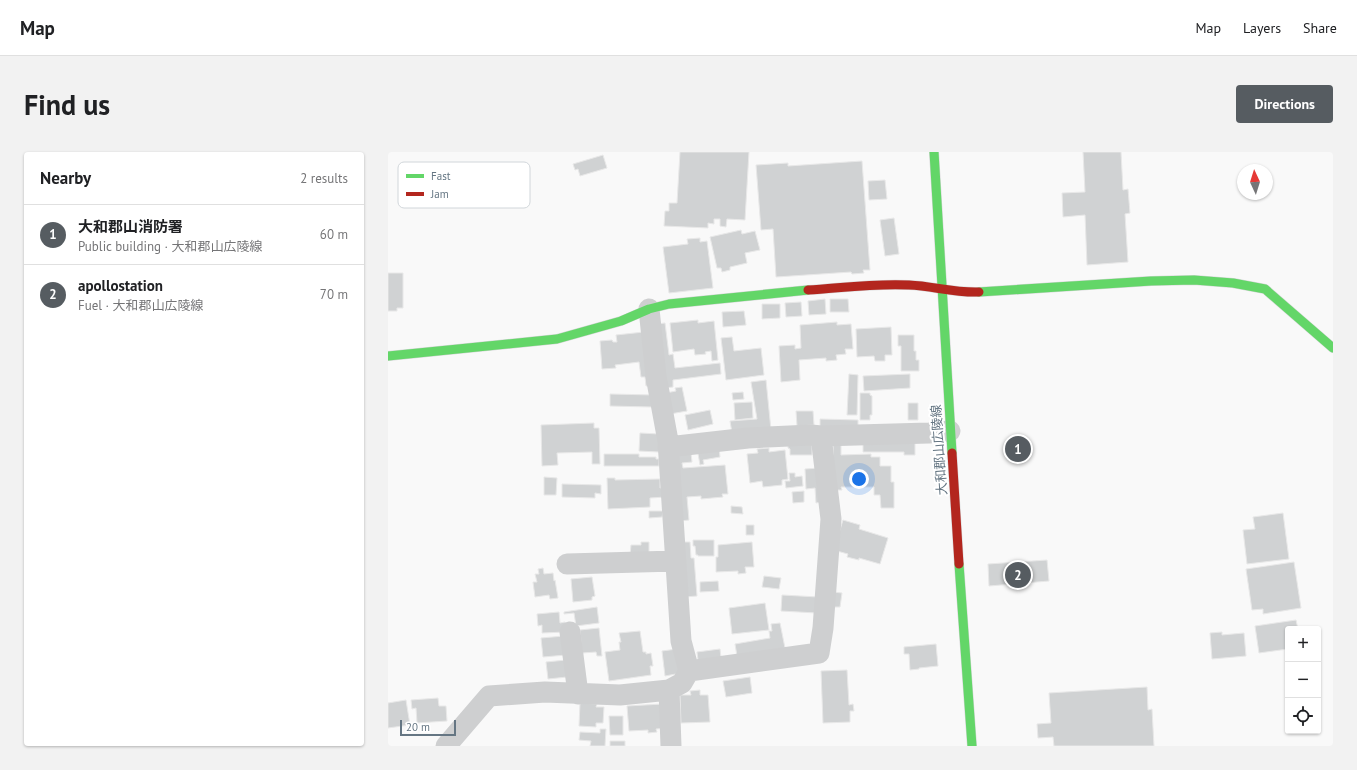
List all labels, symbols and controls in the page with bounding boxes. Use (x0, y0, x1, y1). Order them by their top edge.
text: Map (20, 16, 55, 40)
text: Map (1195, 19, 1221, 37)
text: Layers (1243, 19, 1281, 37)
text: Share (1303, 19, 1337, 37)
button: Directions (1236, 85, 1333, 123)
text: Find us (24, 86, 110, 123)
legend (398, 162, 530, 208)
north arrow (1237, 164, 1273, 200)
text: Nearby (40, 167, 91, 189)
text: Fast (431, 169, 451, 183)
text: 2 results (300, 170, 348, 187)
text: Jam (430, 187, 449, 201)
text: 大和郡山消防署 (78, 217, 183, 236)
text: 1 (49, 226, 57, 243)
text: 60 m (320, 226, 348, 243)
text: Public building · 大和郡山広陵線 (78, 238, 262, 255)
text: apollostation (78, 276, 163, 295)
text: 2 (49, 286, 57, 303)
text: 70 m (320, 286, 348, 303)
text: Fuel · 大和郡山広陵線 (78, 297, 204, 314)
street label: 大和郡山広陵線 (927, 404, 951, 496)
pin: 1 (1005, 434, 1031, 464)
your location (849, 469, 869, 489)
pin: 2 (1005, 560, 1031, 590)
map controls (1285, 626, 1321, 734)
button: + (1285, 626, 1321, 662)
button: − (1285, 662, 1321, 698)
button: locate (1285, 698, 1321, 734)
scale bar (400, 718, 456, 737)
text: 20 m (406, 720, 430, 734)

